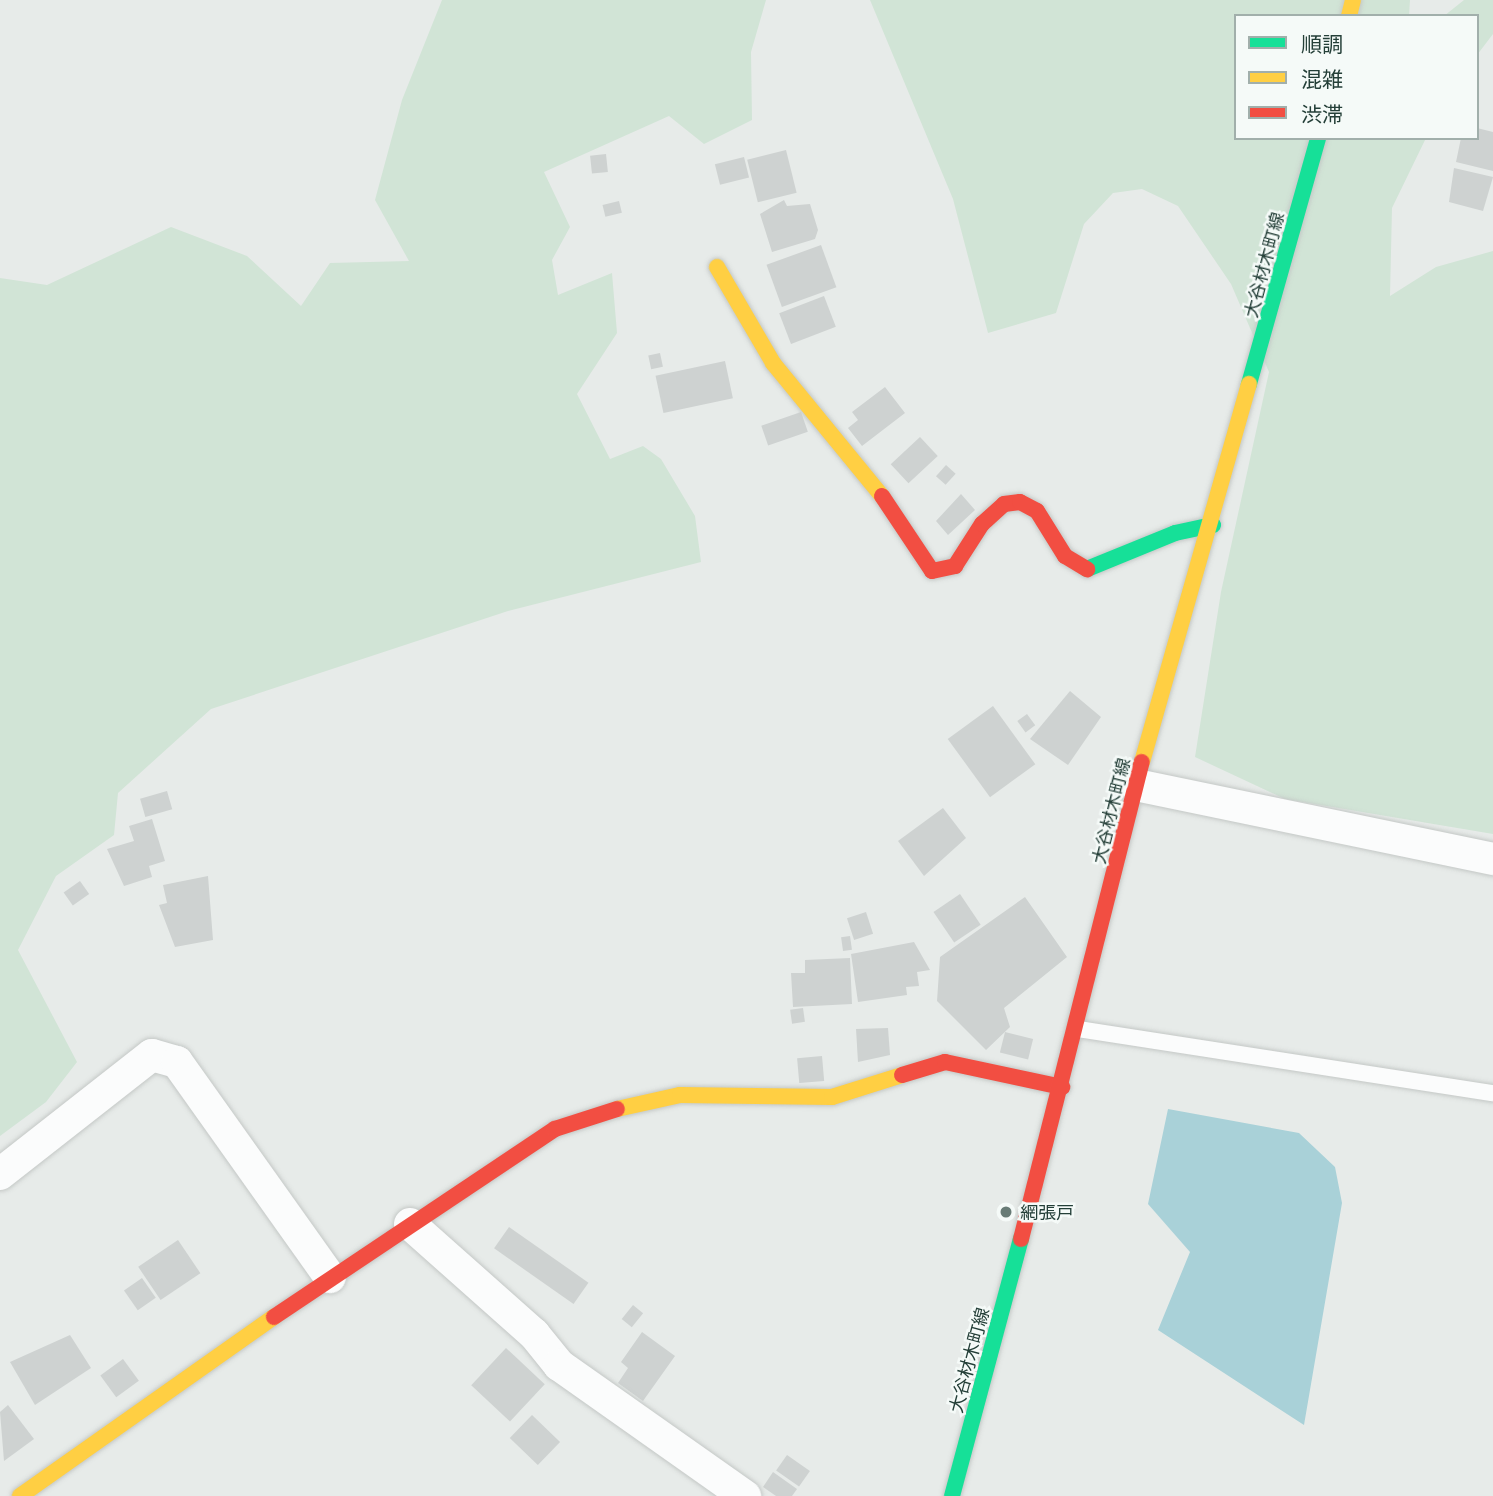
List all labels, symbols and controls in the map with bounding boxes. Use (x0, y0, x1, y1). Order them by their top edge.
legend (1234, 14, 1479, 140)
text: 順調 (1301, 30, 1343, 58)
text: 混雑 (1301, 65, 1343, 93)
text: 渋滞 (1301, 100, 1343, 128)
street label: 大谷材木町線 (1240, 210, 1288, 320)
street label: 大谷材木町線 (1087, 756, 1135, 866)
place label: 網張戸 (1020, 1201, 1074, 1223)
marker: 網張戸 (998, 1204, 1014, 1220)
street label: 大谷材木町線 (945, 1305, 993, 1415)

